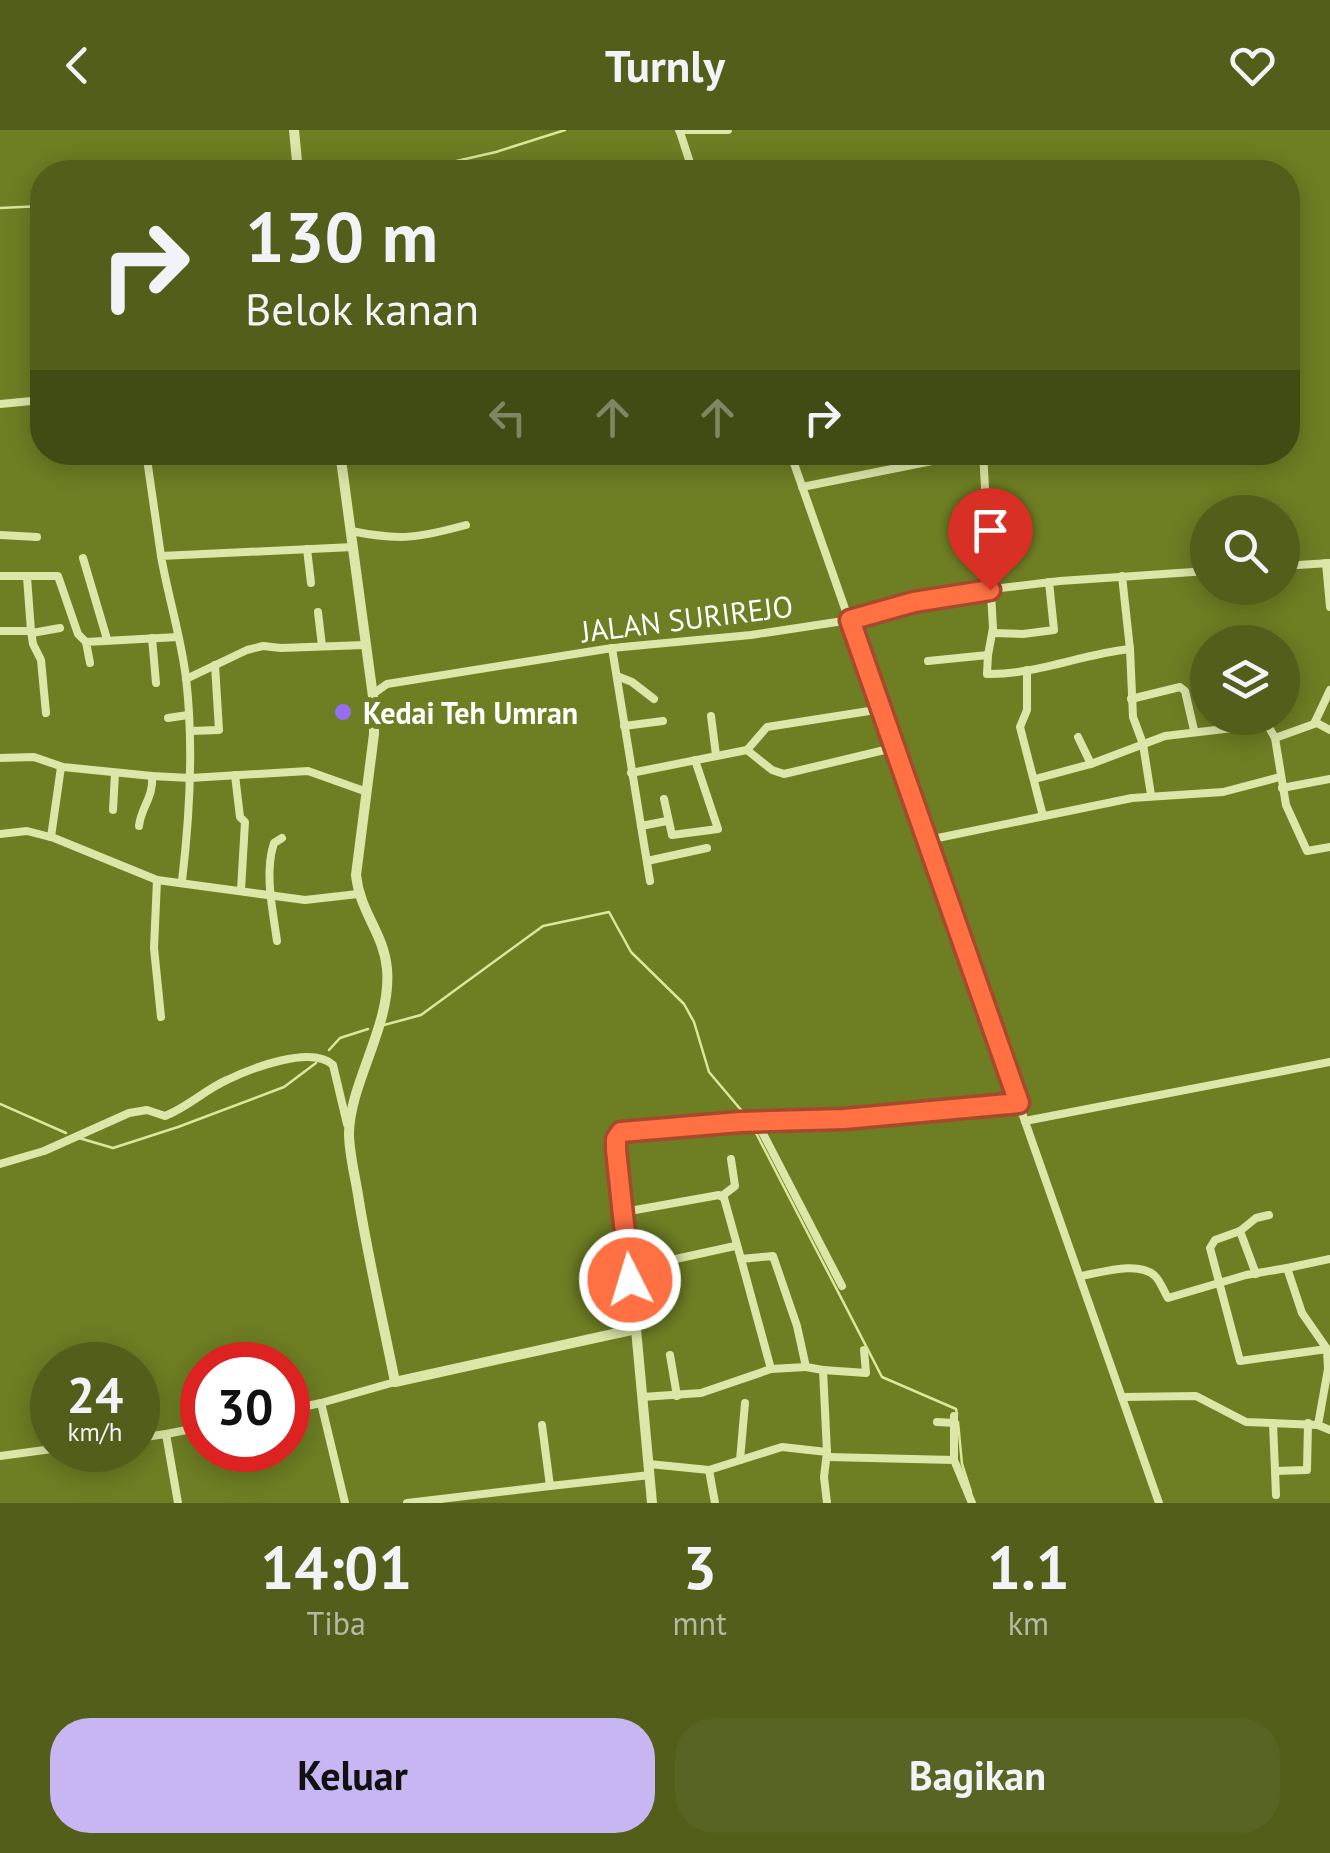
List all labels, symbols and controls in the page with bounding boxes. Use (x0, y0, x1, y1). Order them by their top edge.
text: Turnly (605, 36, 725, 94)
icon: back (50, 38, 105, 93)
icon: heart (1225, 38, 1280, 93)
text: 130 m (245, 191, 438, 281)
icon: right (80, 200, 210, 330)
text: Belok kanan (245, 279, 479, 337)
icon: left (480, 390, 535, 445)
icon: ahead (585, 390, 640, 445)
icon: ahead (690, 390, 745, 445)
icon: right (795, 390, 850, 445)
pin (948, 488, 1033, 591)
map controls (1190, 495, 1300, 735)
button: search (1190, 495, 1300, 605)
icon: arrive (963, 503, 1018, 558)
street label: JALAN SURIREJO (577, 586, 795, 651)
button: layers (1190, 625, 1300, 735)
place label: Kedai Teh Umran (363, 693, 578, 732)
marker: Kedai Teh Umran (332, 701, 354, 723)
position arrow (578, 1228, 682, 1332)
speed limit sign: 30 (180, 1342, 310, 1472)
text: 24 (67, 1362, 123, 1427)
text: km/h (68, 1416, 122, 1448)
text: 14:01 (260, 1528, 412, 1606)
text: 3 (683, 1528, 717, 1606)
text: 1.1 (987, 1528, 1070, 1606)
text: Tiba (307, 1602, 366, 1644)
text: mnt (673, 1602, 727, 1644)
text: km (1008, 1602, 1049, 1644)
button: Keluar (50, 1718, 655, 1833)
button: Bagikan (675, 1718, 1280, 1833)

